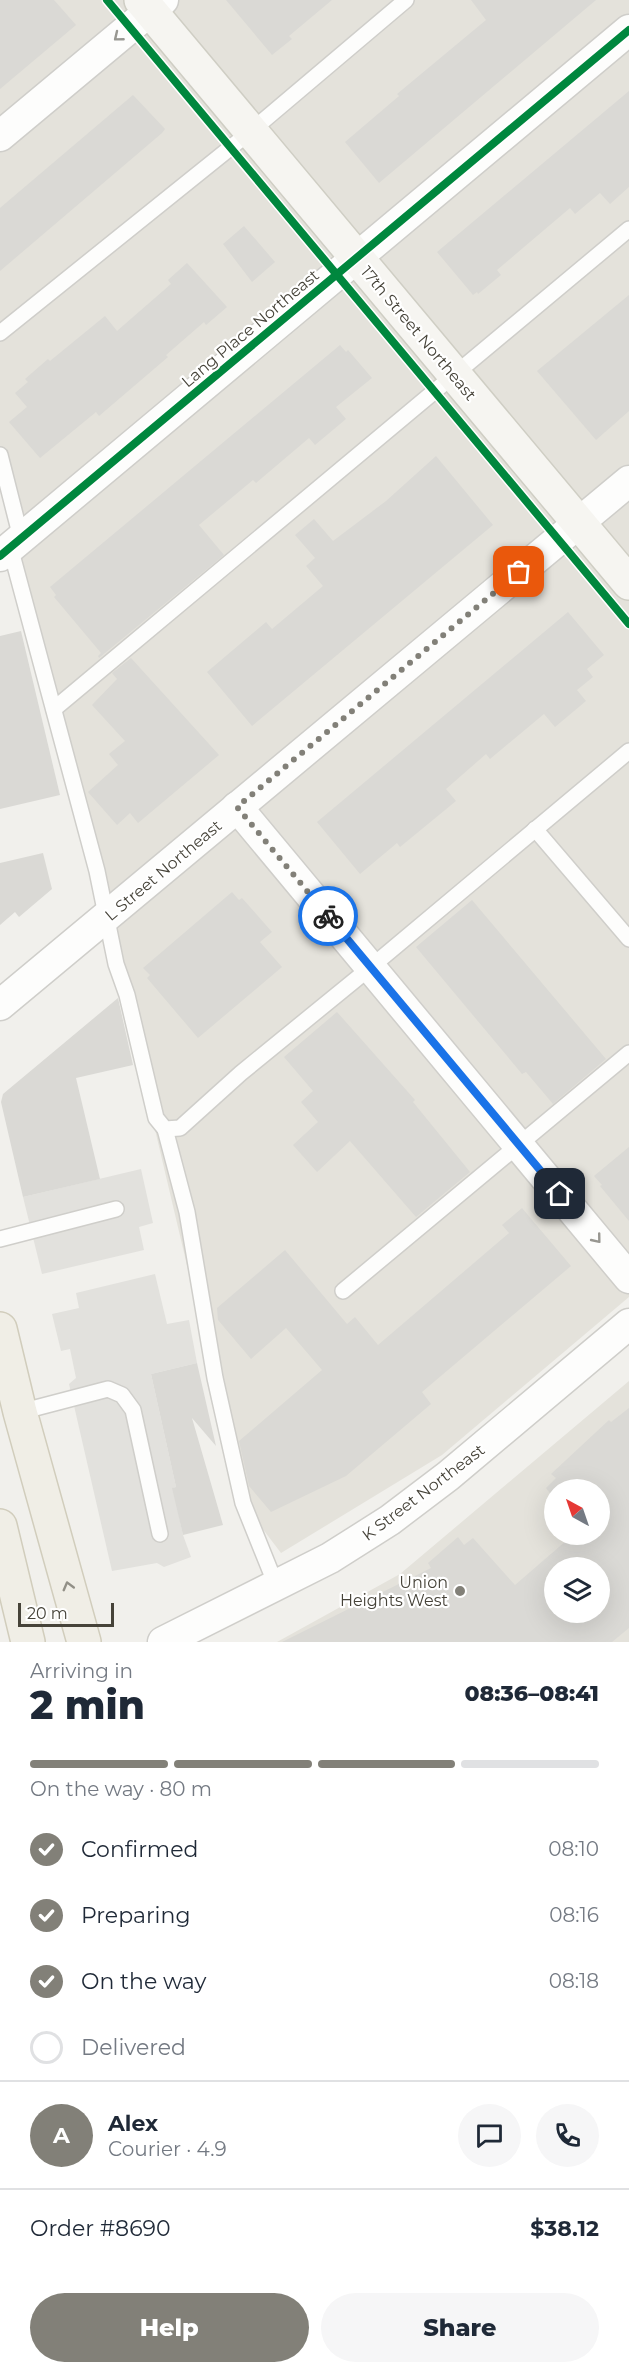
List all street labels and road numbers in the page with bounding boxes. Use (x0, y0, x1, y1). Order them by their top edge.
street label: 17th Street Northeast (357, 262, 481, 405)
street label: Lang Place Northeast (178, 265, 323, 391)
street label: L Street Northeast (101, 816, 226, 925)
street label: K Street Northeast (358, 1440, 489, 1545)

